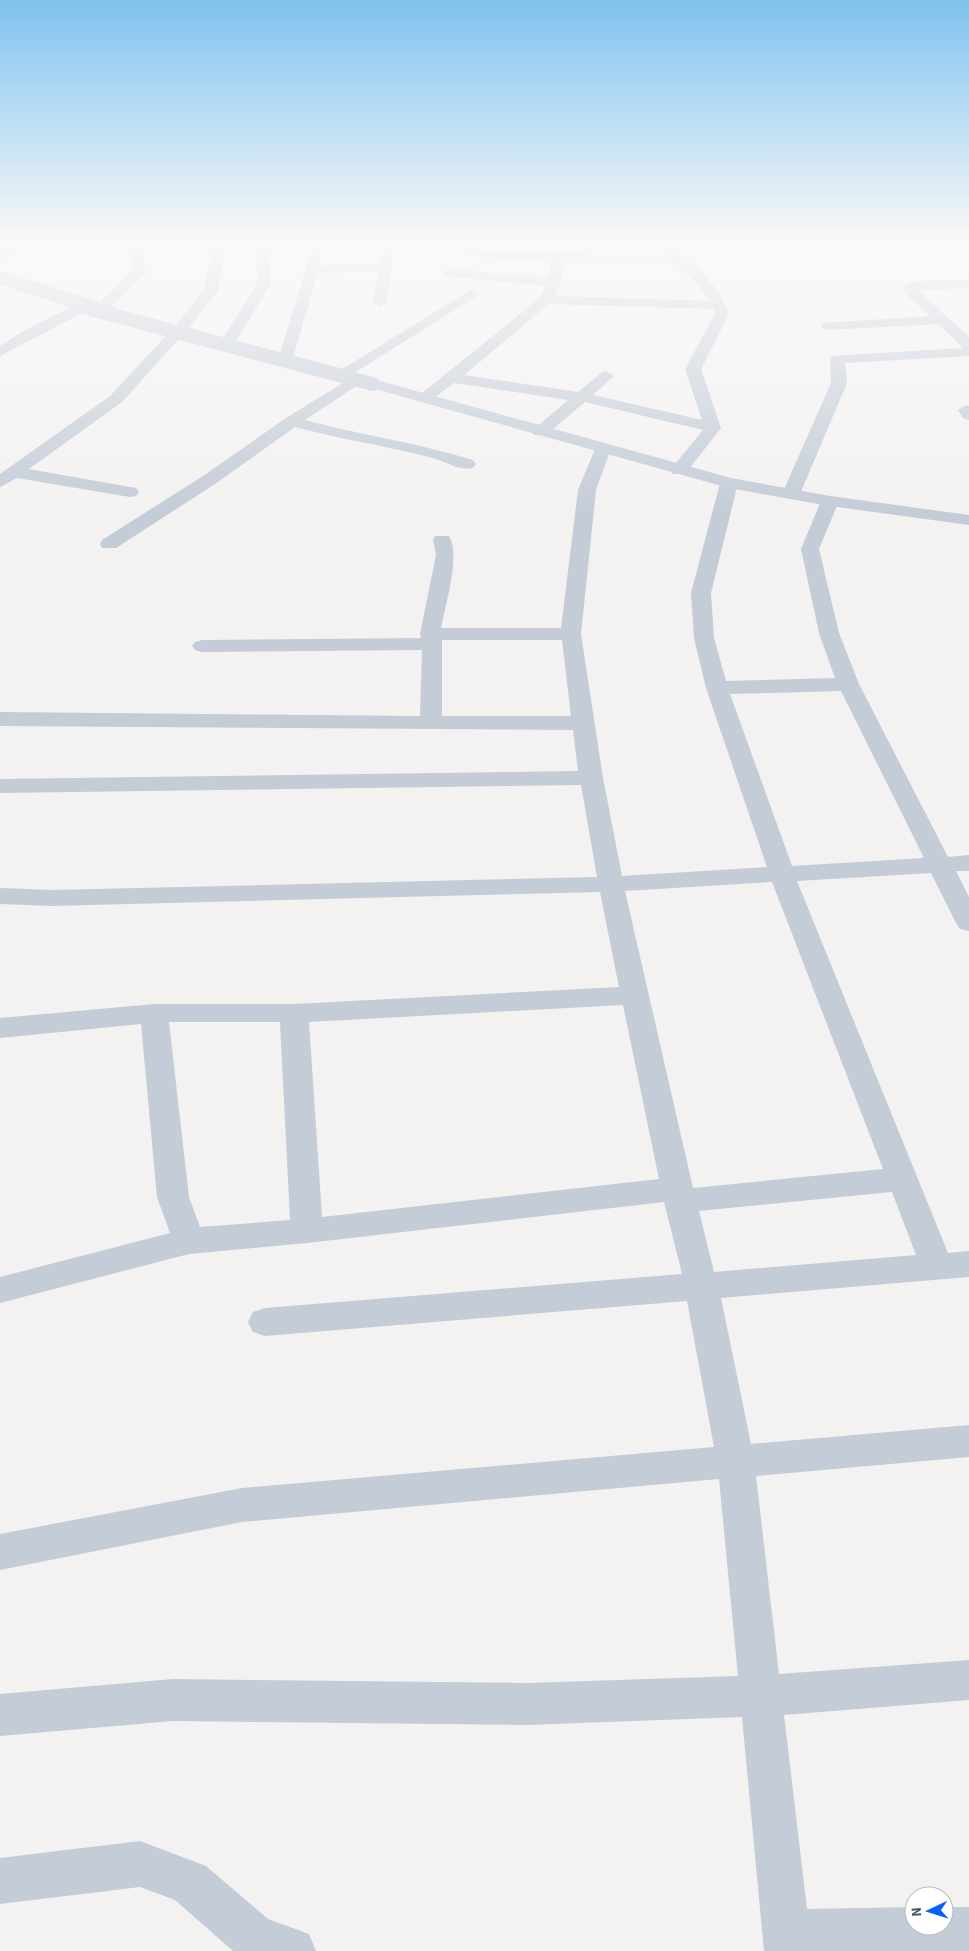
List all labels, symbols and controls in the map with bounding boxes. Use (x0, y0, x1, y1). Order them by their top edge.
north arrow (904, 1886, 954, 1936)
text: N (907, 1906, 927, 1917)

